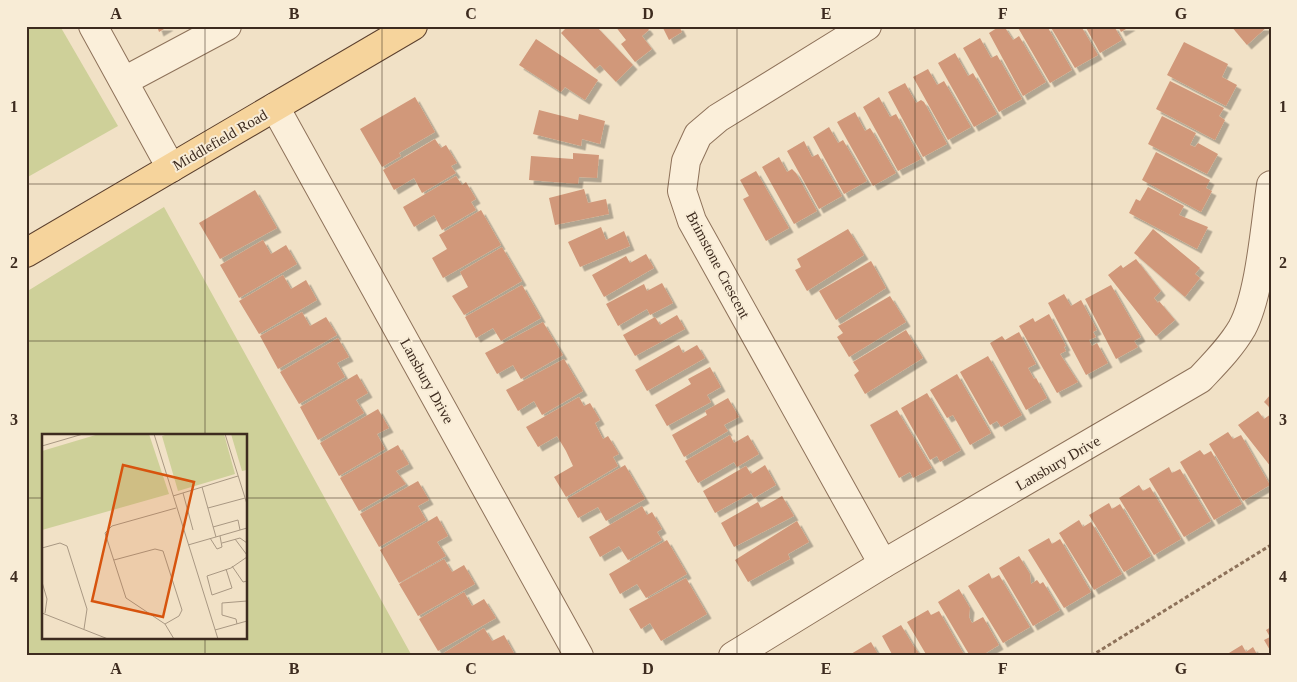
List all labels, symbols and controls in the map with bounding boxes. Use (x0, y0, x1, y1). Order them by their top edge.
text: A (110, 5, 122, 22)
text: B (289, 5, 300, 22)
text: C (465, 5, 477, 22)
text: D (642, 5, 654, 22)
text: E (821, 5, 831, 22)
text: F (998, 5, 1008, 22)
text: G (1175, 5, 1188, 22)
text: 1 (10, 98, 18, 115)
text: 1 (1279, 98, 1287, 115)
street label: Middlefield Road (170, 106, 270, 173)
street label: Brimstone Crescent (683, 209, 753, 322)
text: 2 (10, 254, 18, 271)
text: 2 (1279, 254, 1287, 271)
street label: Lansbury Drive (397, 336, 457, 427)
text: 3 (10, 411, 18, 428)
text: 3 (1279, 411, 1287, 428)
street label: Lansbury Drive (1013, 432, 1103, 494)
inset map (42, 434, 248, 640)
text: 4 (10, 568, 18, 585)
text: 4 (1279, 568, 1287, 585)
text: A (110, 660, 122, 677)
text: B (289, 660, 300, 677)
text: C (465, 660, 477, 677)
text: D (642, 660, 654, 677)
text: E (821, 660, 831, 677)
text: F (998, 660, 1008, 677)
text: G (1175, 660, 1188, 677)

